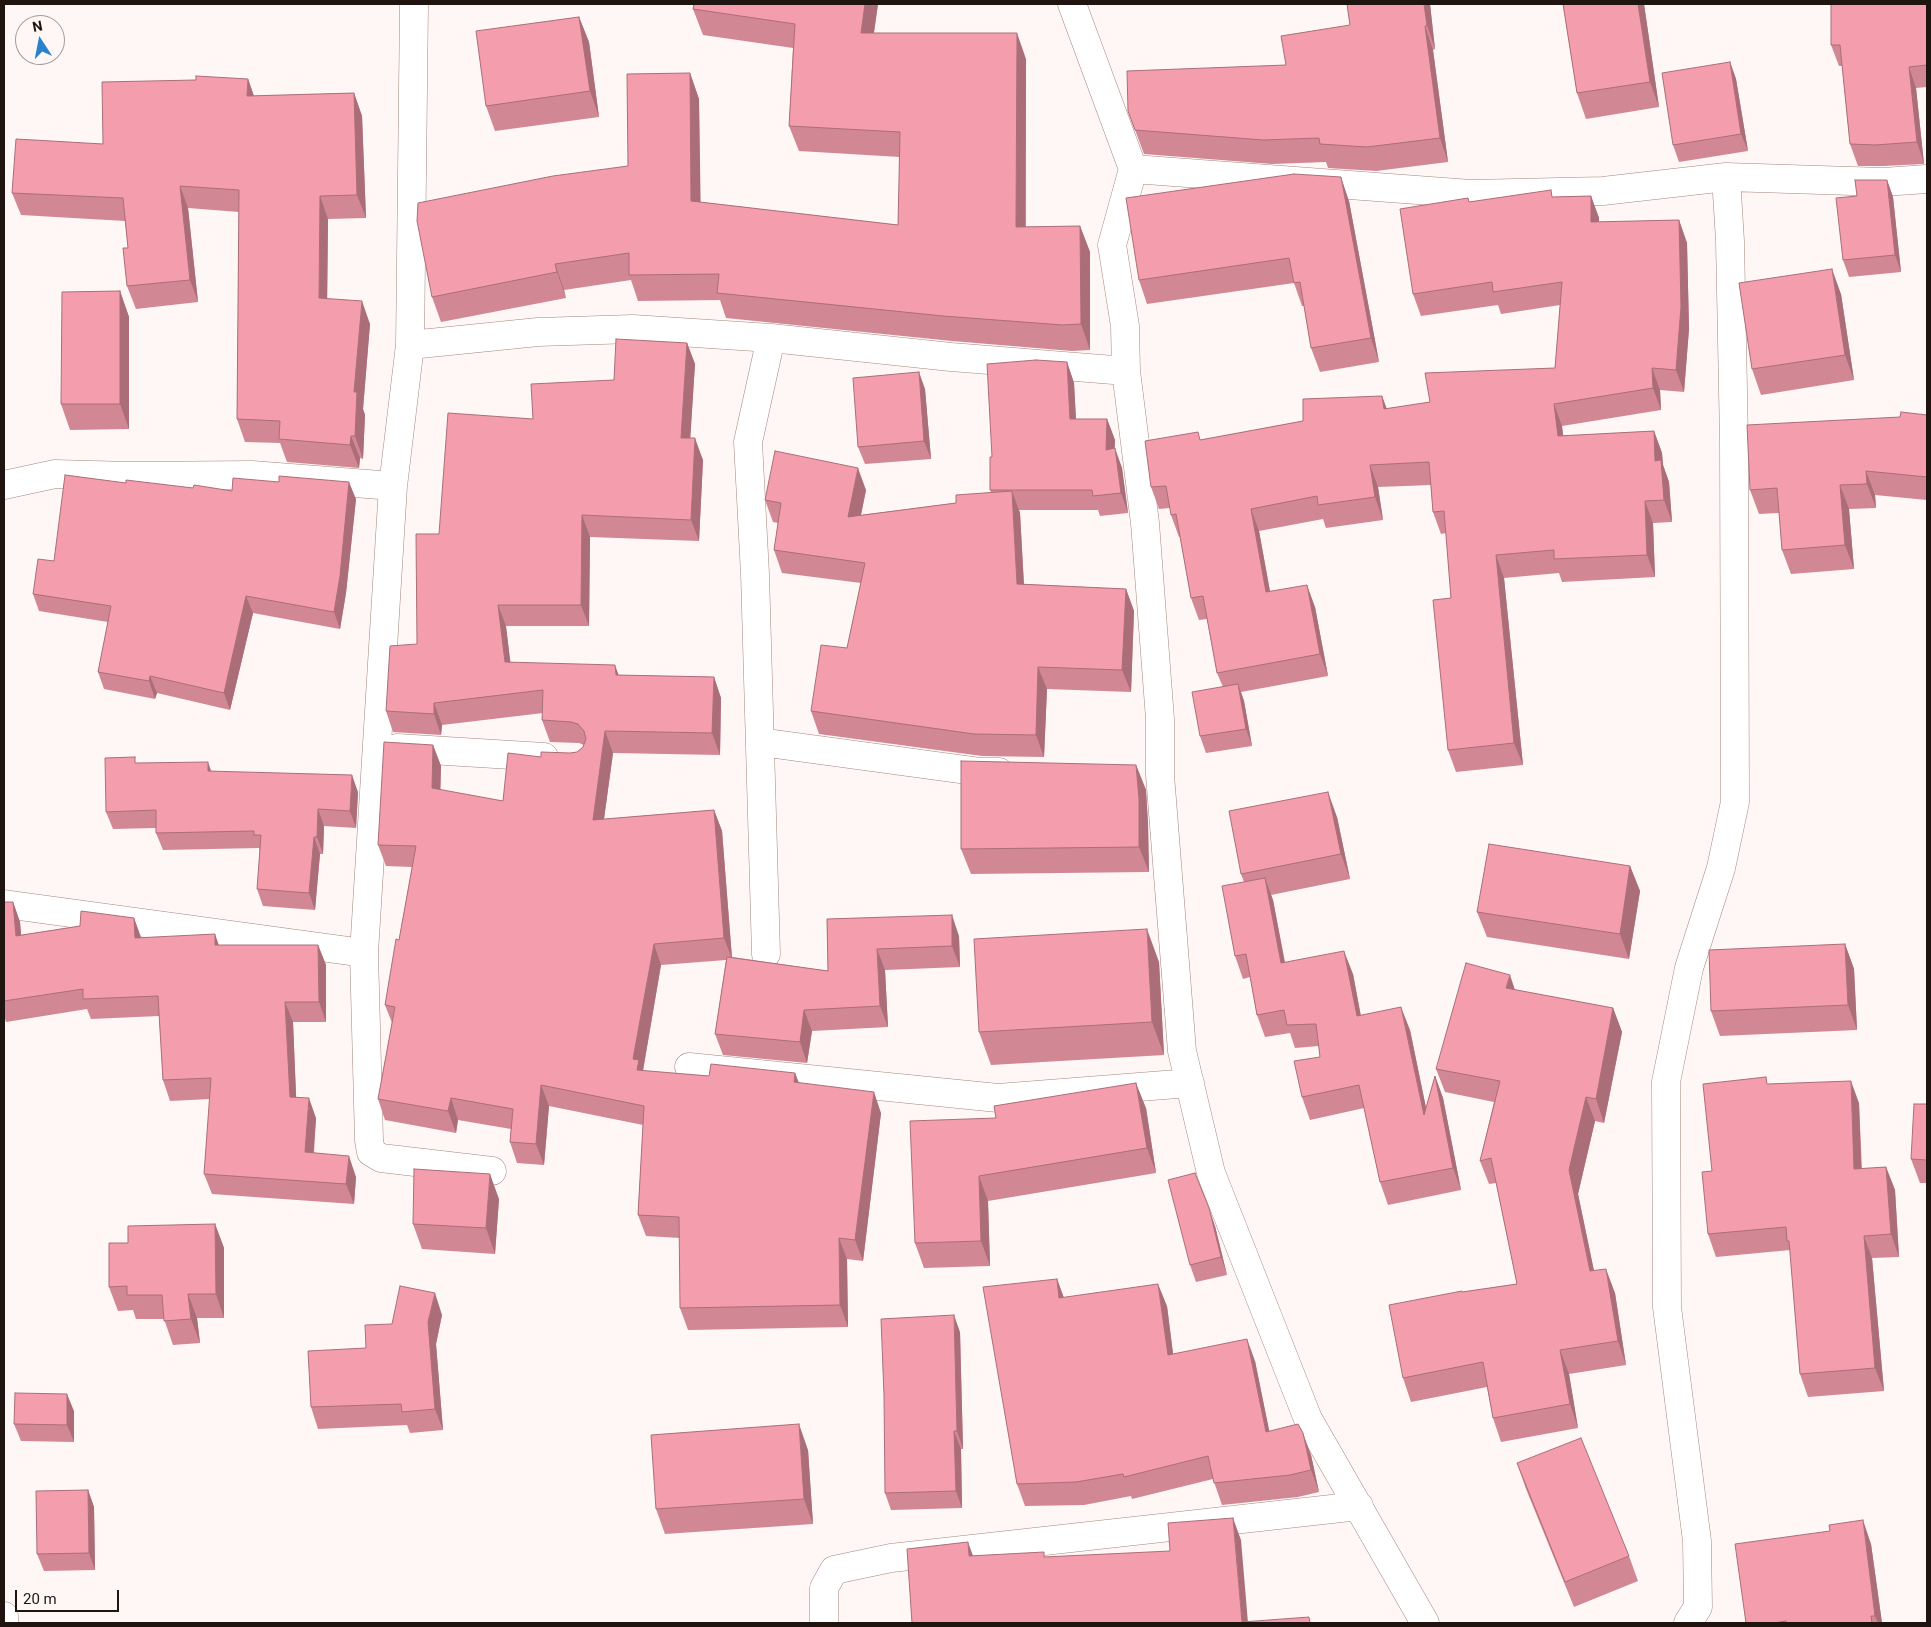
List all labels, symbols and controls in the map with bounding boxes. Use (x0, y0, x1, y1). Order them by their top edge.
north arrow (15, 15, 65, 65)
text: N (31, 17, 44, 35)
scale bar (18, 1580, 121, 1612)
text: 20 m (23, 1590, 57, 1608)

